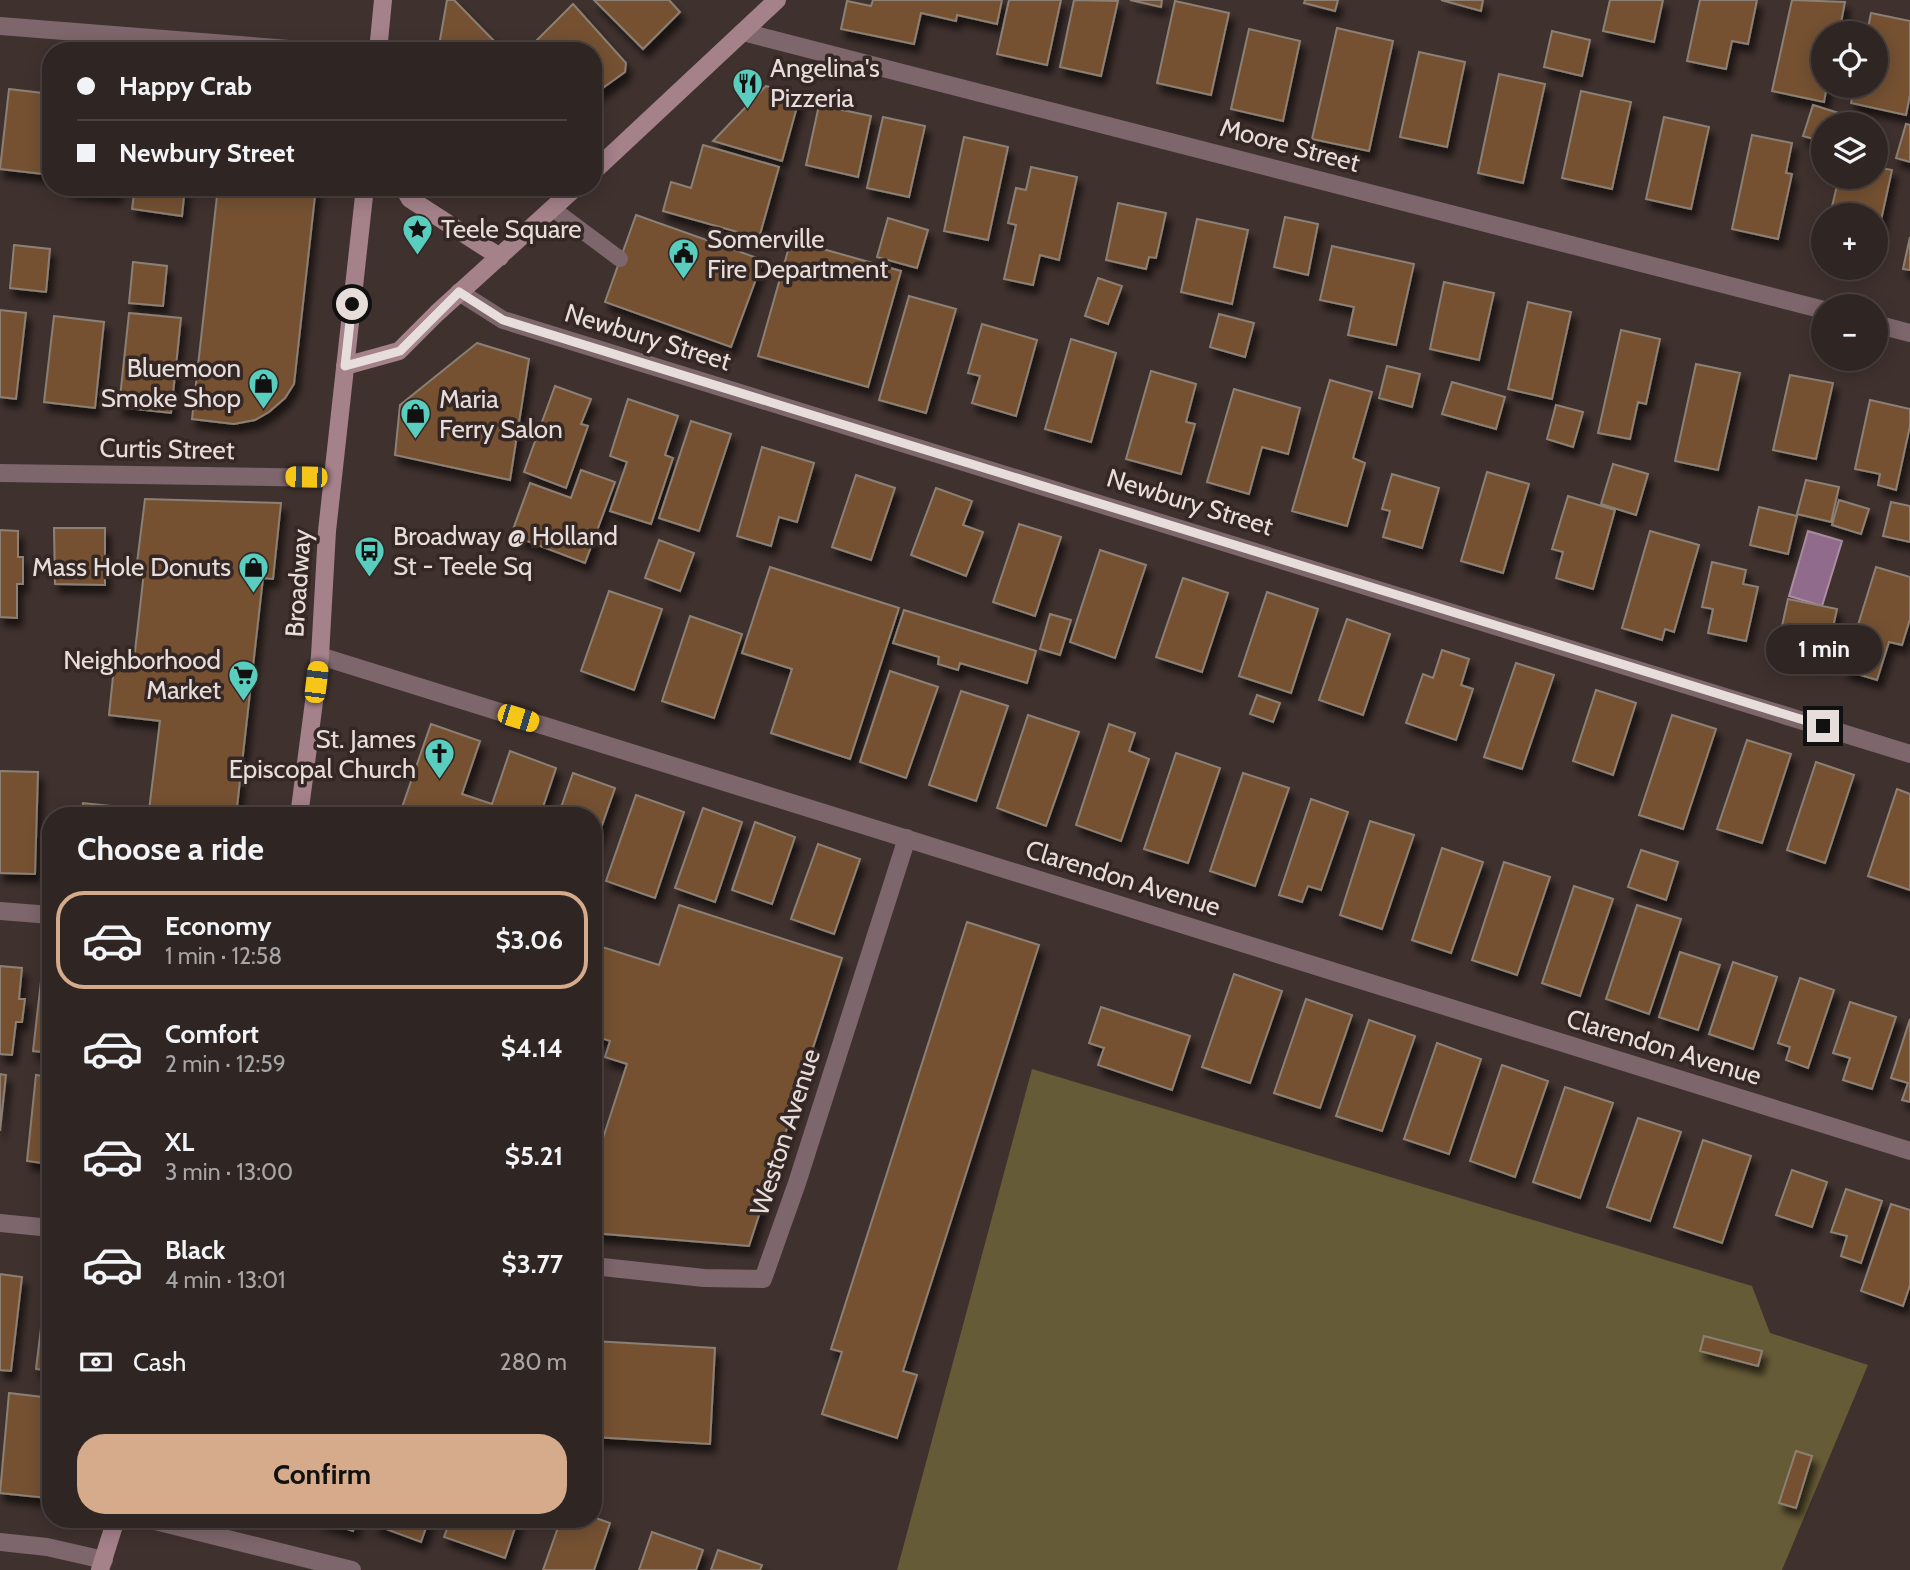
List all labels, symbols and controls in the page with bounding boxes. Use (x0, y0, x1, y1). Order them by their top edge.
map controls (1811, 21, 1888, 371)
button: locate (1811, 21, 1888, 98)
place label: Angelina's Pizzeria (770, 52, 880, 114)
restaurant icon: Angelina's Pizzeria (730, 66, 764, 110)
text: Happy Crab (119, 70, 252, 102)
street label: Moore Street (1217, 111, 1364, 179)
button: layers (1811, 112, 1888, 189)
text: Newbury Street (119, 137, 295, 169)
button: + (1811, 203, 1888, 280)
place icon: Teele Square (401, 212, 435, 256)
place label: Teele Square (441, 213, 582, 245)
place label: Somerville Fire Department (707, 223, 888, 285)
public building icon: Somerville Fire Department (667, 237, 701, 281)
route start (336, 288, 368, 320)
button: − (1811, 294, 1888, 371)
street label: Newbury Street (561, 297, 735, 378)
place label: Bluemoon Smoke Shop (101, 352, 241, 414)
shop icon: Bluemoon Smoke Shop (247, 366, 281, 410)
place label: Maria Ferry Salon (439, 383, 563, 445)
shop icon: Maria Ferry Salon (399, 397, 433, 441)
street label: Curtis Street (99, 432, 235, 466)
street label: Newbury Street (1103, 462, 1277, 543)
car (285, 466, 328, 488)
place label: Broadway @ Holland St - Teele Sq (393, 520, 618, 582)
street label: Broadway (278, 528, 318, 638)
bus stop icon: Broadway @ Holland St - Teele Sq (353, 534, 387, 578)
shop icon: Mass Hole Donuts (237, 550, 271, 594)
place label: Mass Hole Donuts (32, 551, 231, 583)
callout: 1 min (1765, 624, 1881, 674)
text: 1 min (1798, 635, 1850, 663)
place label: Neighborhood Market (63, 644, 221, 706)
supermarket icon: Neighborhood Market (227, 658, 261, 702)
car (304, 660, 329, 704)
car (495, 702, 542, 734)
route end (1807, 710, 1839, 742)
place label: St. James Episcopal Church (229, 723, 416, 785)
church icon: St. James Episcopal Church (422, 737, 456, 781)
text: Choose a ride (77, 829, 264, 868)
street label: Clarendon Avenue (1022, 833, 1224, 923)
icon: car (81, 909, 144, 972)
text: Economy (165, 910, 271, 942)
text: $3.06 (495, 924, 563, 956)
text: 1 min · 12:58 (165, 942, 282, 970)
street label: Clarendon Avenue (1563, 1002, 1765, 1092)
icon: car (81, 1017, 144, 1080)
text: Comfort (165, 1018, 259, 1050)
text: $4.14 (501, 1032, 563, 1064)
street label: Weston Avenue (743, 1045, 827, 1219)
text: 2 min · 12:59 (165, 1050, 286, 1078)
icon: car (81, 1125, 144, 1188)
text: XL (165, 1126, 194, 1158)
text: $5.21 (505, 1140, 563, 1172)
text: 3 min · 13:00 (165, 1158, 293, 1186)
icon: car (81, 1233, 144, 1296)
text: Black (165, 1234, 225, 1266)
text: $3.77 (502, 1248, 563, 1280)
text: 4 min · 13:01 (165, 1266, 285, 1294)
icon: cash (77, 1343, 115, 1381)
text: Cash (133, 1346, 186, 1378)
text: 280 m (500, 1348, 567, 1376)
button: Confirm (77, 1434, 567, 1514)

